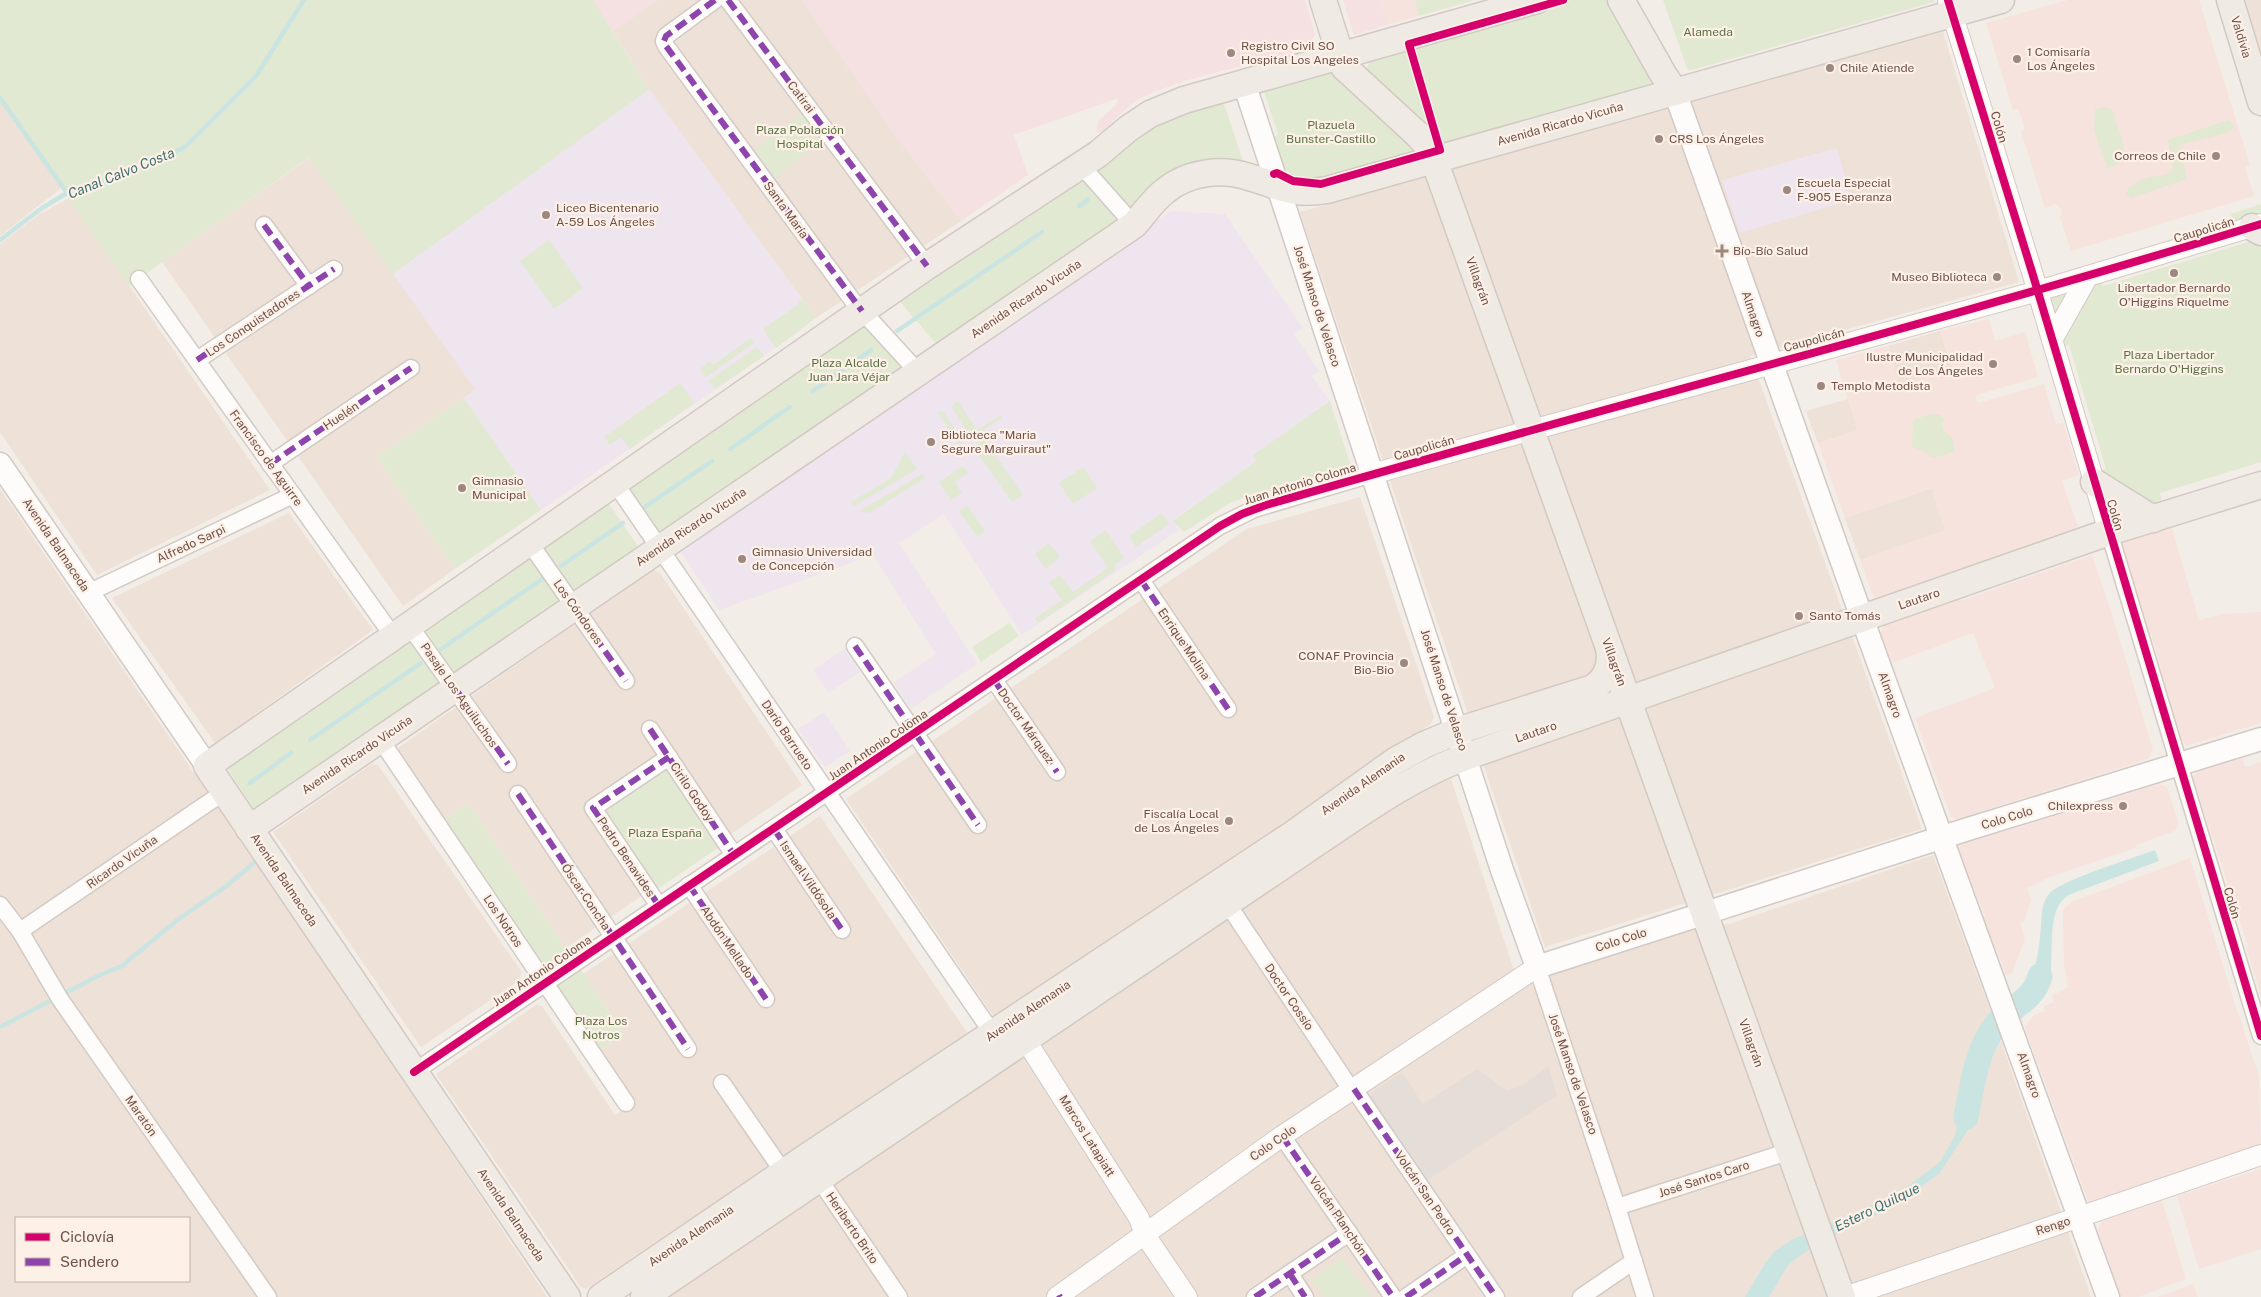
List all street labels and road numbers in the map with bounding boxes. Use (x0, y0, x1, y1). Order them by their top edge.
street label: Valdivia (2228, 14, 2254, 60)
street label: Catirai (784, 78, 818, 116)
street label: Avenida Ricardo Vicuña (1495, 99, 1625, 149)
street label: Colón (1988, 110, 2010, 144)
street label: Santa María (761, 179, 811, 241)
street label: Caupolicán (2172, 214, 2236, 246)
street label: José Manso de Velasco (1291, 243, 1343, 369)
street label: Villagrán (1463, 255, 1493, 307)
street label: Avenida Ricardo Vicuña (968, 257, 1084, 341)
street label: Los Conquistadores (203, 286, 303, 360)
street label: Almagro (1739, 289, 1767, 339)
street label: Caupolicán (1782, 325, 1846, 355)
street label: Huelén (320, 399, 362, 433)
street label: Francisco de Aguirre (226, 407, 306, 509)
street label: Caupolicán (1392, 433, 1456, 463)
street label: Juan Antonio Coloma (1242, 460, 1358, 508)
street label: Avenida Ricardo Vicuña (633, 485, 749, 569)
street label: Avenida Balmaceda (20, 496, 92, 594)
street label: Colón (2104, 498, 2126, 532)
street label: Alfredo Sarpi (154, 522, 228, 566)
street label: Los Cóndores (551, 577, 605, 647)
street label: Lautaro (1896, 585, 1942, 613)
street label: Enrique Molina (1155, 606, 1213, 682)
street label: José Manso de Velasco (1418, 627, 1470, 753)
street label: Villagrán (1599, 636, 1629, 688)
street label: Pasaje Los Aguiluchos (418, 640, 500, 750)
street label: Almagro (1875, 670, 1905, 720)
street label: Doctor Márquez (995, 686, 1057, 766)
street label: Darío Barrueto (759, 697, 816, 773)
street label: Juan Antonio Coloma (826, 707, 930, 783)
street label: Avenida Ricardo Vicuña (299, 713, 415, 797)
street label: Lautaro (1513, 718, 1559, 746)
street label: Avenida Alemania (1318, 750, 1408, 818)
street label: Cirilo Godoy (667, 760, 717, 825)
street label: Colo Colo (1980, 803, 2035, 832)
street label: Pedro Benavides (594, 815, 658, 899)
street label: Avenida Balmaceda (248, 831, 320, 929)
street label: Ricardo Vicuña (84, 832, 160, 892)
street label: Ismael Vildósola (777, 838, 839, 922)
street label: Óscar Concha (559, 861, 613, 933)
street label: Colón (2221, 886, 2243, 920)
street label: Los Notros (480, 892, 526, 950)
street label: Abdón Mellado (698, 903, 757, 981)
street label: Colo Colo (1594, 925, 1649, 955)
street label: Juan Antonio Coloma (490, 933, 594, 1009)
street label: Doctor Cossío (1262, 961, 1316, 1033)
street label: Avenida Alemania (983, 977, 1073, 1045)
street label: José Manso de Velasco (1546, 1012, 1600, 1137)
street label: Villagrán (1736, 1017, 1766, 1069)
street label: Almagro (2014, 1050, 2044, 1100)
street label: Maratón (122, 1093, 160, 1139)
street label: Marcos Latapiatt (1056, 1093, 1118, 1180)
street label: Colo Colo (1247, 1122, 1299, 1164)
street label: Volcán San Pedro (1392, 1148, 1458, 1238)
street label: José Santos Caro (1657, 1158, 1751, 1200)
street label: Avenida Balmaceda (475, 1166, 547, 1264)
street label: Volcán Planchón (1306, 1174, 1370, 1258)
street label: Heriberto Brito (823, 1190, 881, 1267)
street label: Avenida Alemania (646, 1202, 736, 1270)
street label: Rengo (2034, 1214, 2072, 1238)

